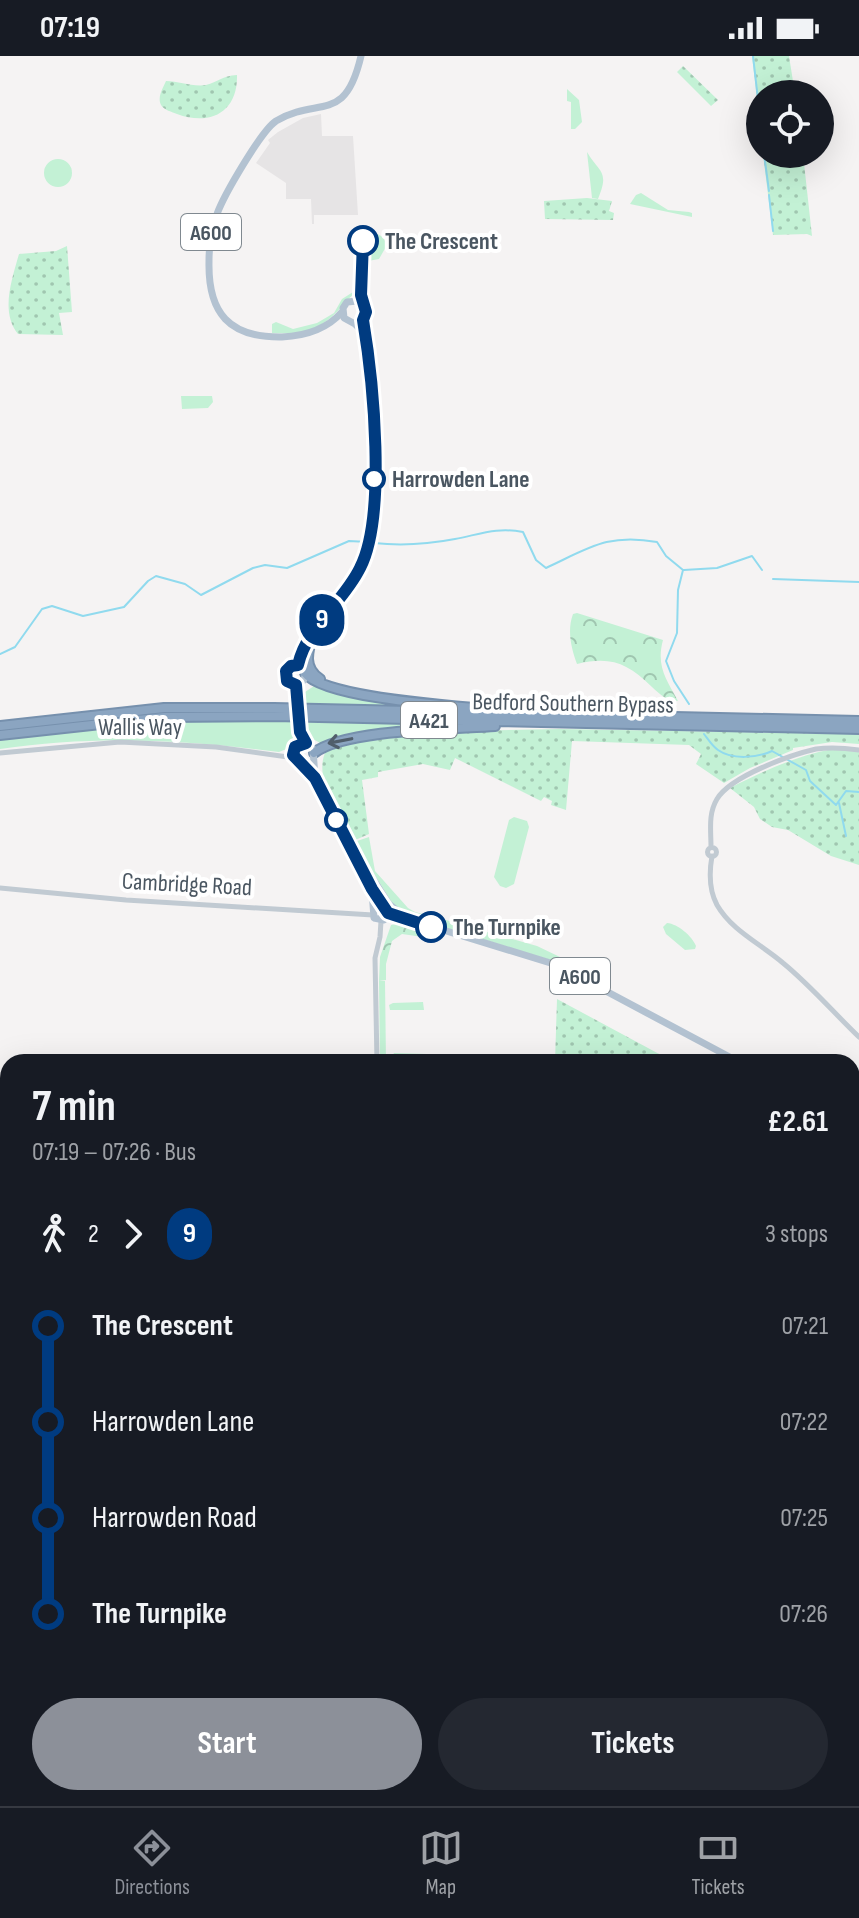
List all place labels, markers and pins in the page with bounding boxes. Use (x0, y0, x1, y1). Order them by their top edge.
marker: The Crescent (348, 226, 378, 256)
place label: The Crescent (385, 227, 498, 256)
place label: Harrowden Lane (392, 465, 529, 494)
marker: Harrowden Lane (363, 468, 385, 490)
unlabelled marker (325, 809, 347, 831)
marker: The Turnpike (416, 912, 446, 942)
place label: The Turnpike (453, 913, 561, 942)

